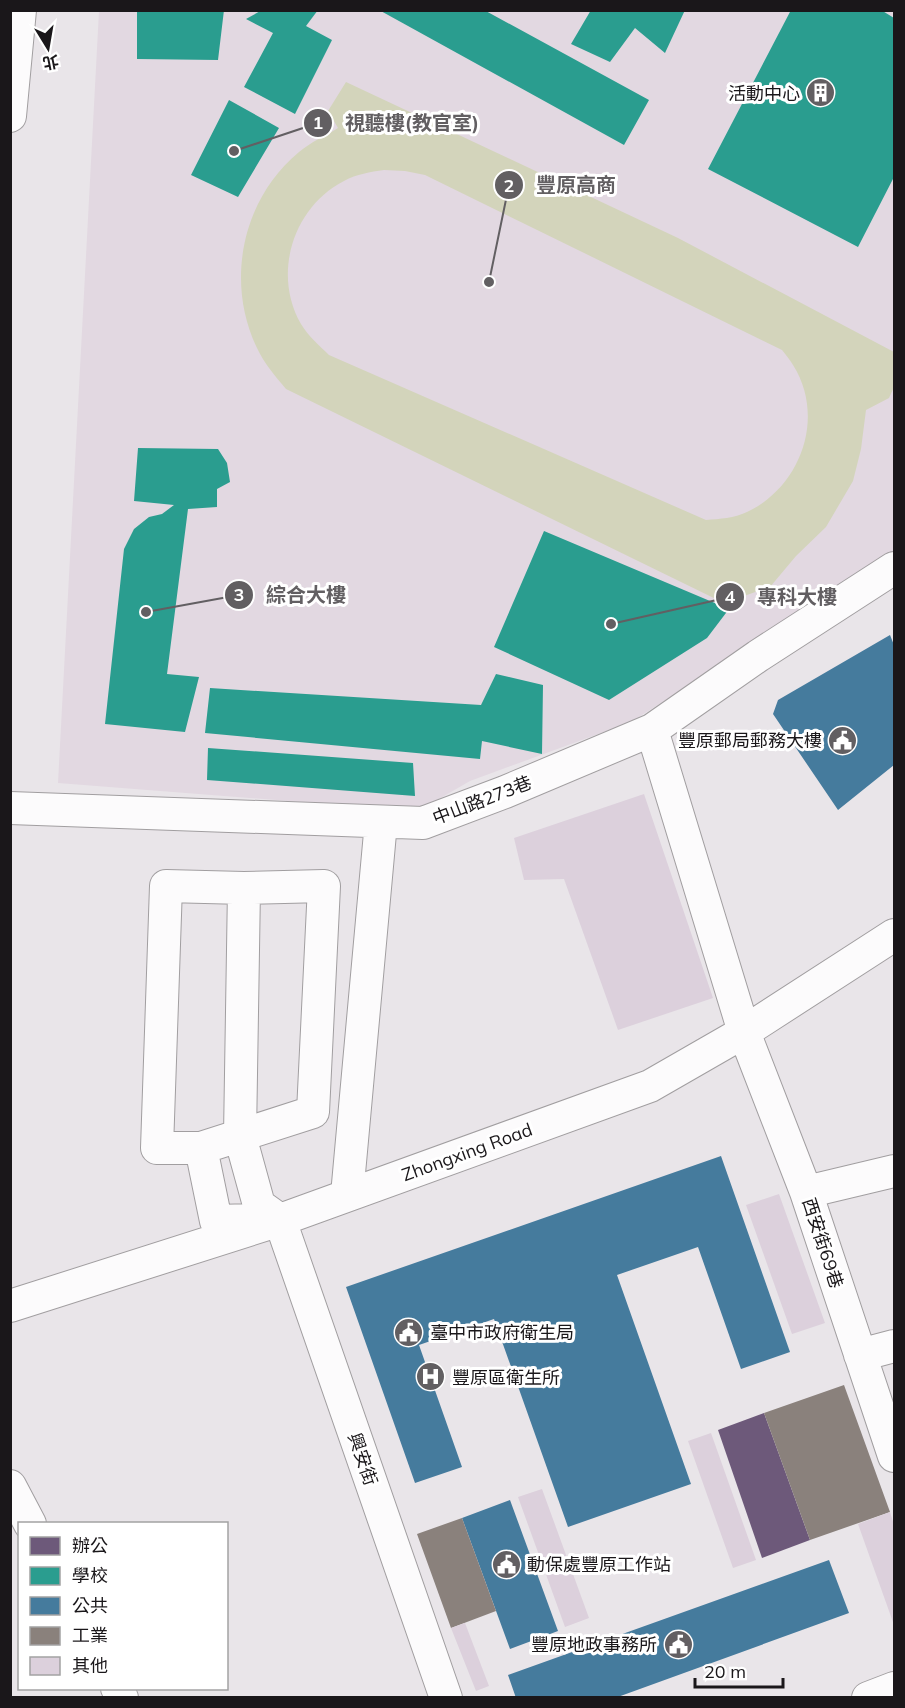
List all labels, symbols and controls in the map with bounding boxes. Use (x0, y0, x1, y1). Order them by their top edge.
north arrow (18, 18, 78, 78)
text: 北 (41, 51, 61, 74)
building icon: 活動中心 (805, 77, 837, 109)
place label: 活動中心 (728, 82, 800, 105)
callout: 視聽樓(教官室) (303, 104, 491, 142)
text: 視聽樓(教官室) (345, 110, 479, 135)
text: 1 (313, 111, 323, 134)
callout: 豐原高商 (494, 166, 628, 204)
text: 豐原高商 (536, 172, 616, 197)
text: 2 (504, 174, 514, 197)
callout: 綜合大樓 (224, 576, 358, 614)
callout: 專科大樓 (715, 578, 849, 616)
text: 綜合大樓 (266, 582, 346, 607)
text: 3 (234, 583, 244, 606)
text: 專科大樓 (757, 584, 837, 609)
text: 4 (725, 585, 736, 608)
public building icon: 豐原郵局郵務大樓 (827, 724, 859, 756)
place label: 豐原郵局郵務大樓 (678, 729, 822, 752)
street label: 中山路273巷 (429, 771, 535, 829)
street label: Zhongxing Road (399, 1118, 535, 1186)
street label: 西安街69巷 (798, 1195, 848, 1291)
public building icon: 臺中市政府衛生局 (393, 1316, 425, 1348)
place label: 臺中市政府衛生局 (430, 1321, 574, 1344)
hospital icon: 豐原區衛生所 (415, 1361, 447, 1393)
place label: 豐原區衛生所 (452, 1366, 560, 1389)
street label: 興安街 (343, 1430, 383, 1488)
legend (18, 1522, 228, 1690)
text: 辦公 (72, 1534, 108, 1557)
public building icon: 動保處豐原工作站 (490, 1548, 522, 1580)
place label: 動保處豐原工作站 (527, 1553, 671, 1576)
text: 學校 (72, 1564, 108, 1587)
text: 公共 (72, 1594, 108, 1617)
text: 工業 (72, 1624, 108, 1647)
public building icon: 豐原地政事務所 (662, 1628, 694, 1660)
place label: 豐原地政事務所 (531, 1633, 657, 1656)
scale bar (695, 1651, 784, 1689)
text: 其他 (72, 1654, 108, 1677)
text: 20 m (704, 1660, 746, 1683)

